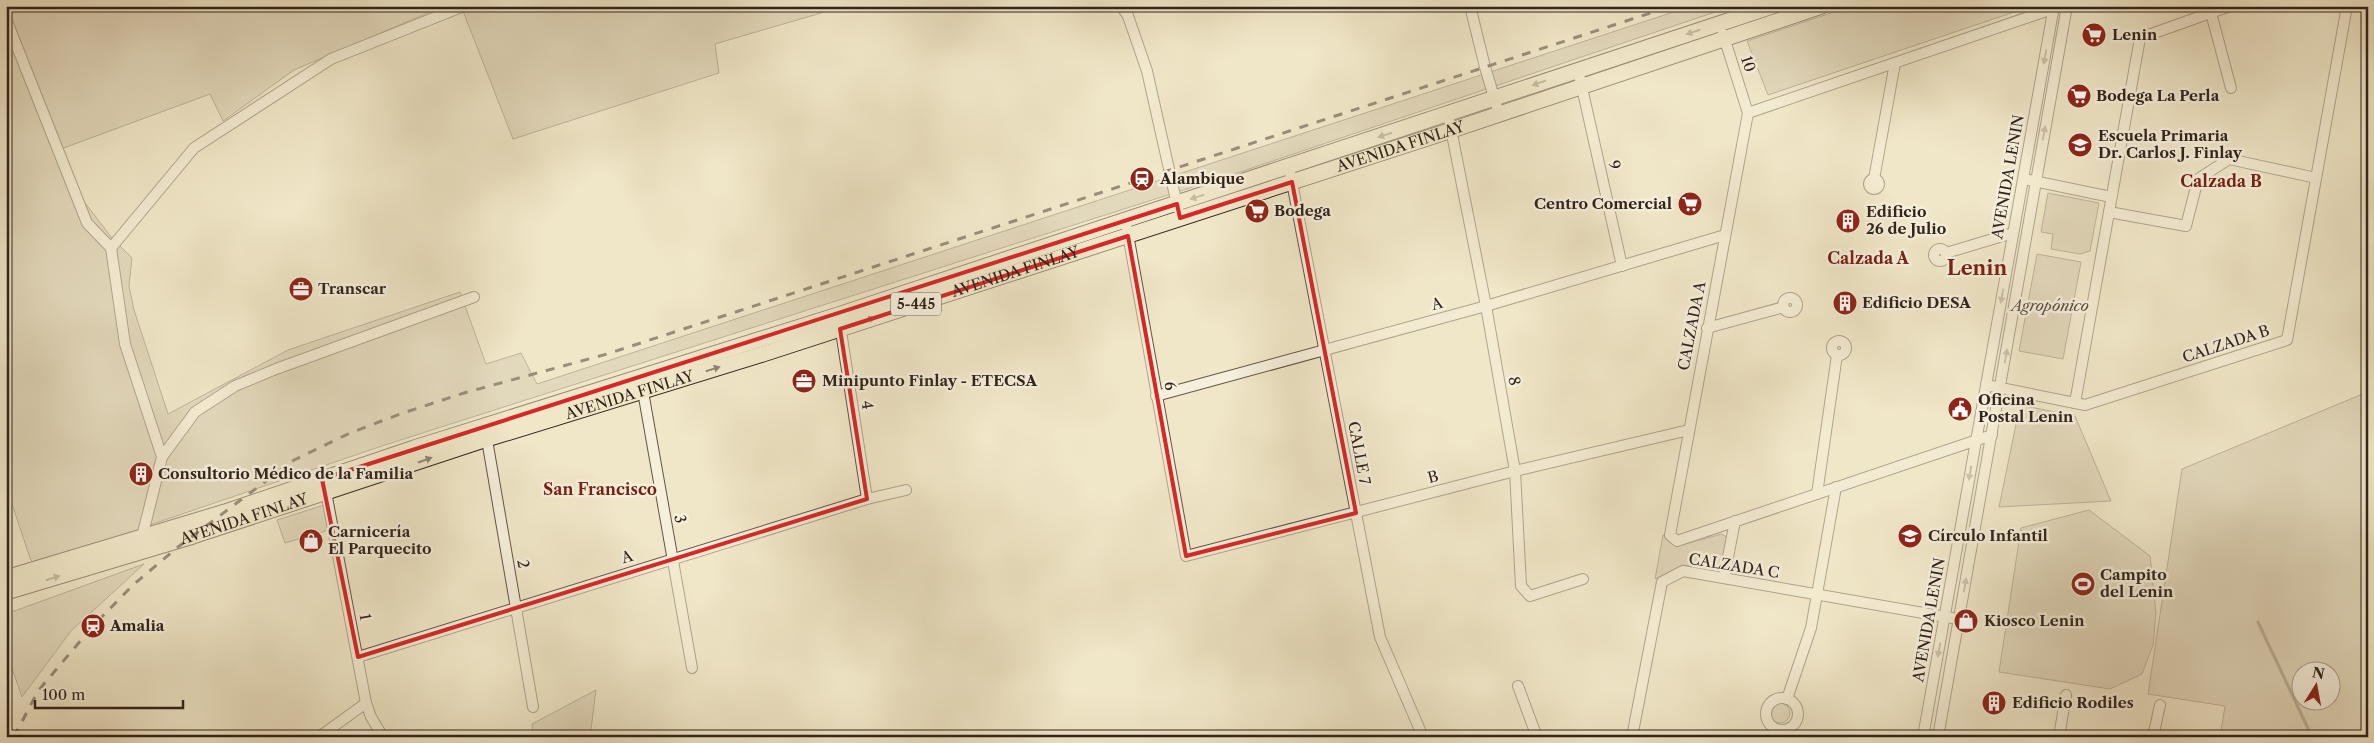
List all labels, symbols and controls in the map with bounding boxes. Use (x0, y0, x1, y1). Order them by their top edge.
supermarket icon: Lenin (2081, 22, 2107, 48)
place label: Lenin (2112, 25, 2158, 44)
one-way arrow (1685, 29, 1700, 37)
one-way arrow (2041, 49, 2049, 65)
street label: 10 (1737, 53, 1760, 74)
one-way arrow (1531, 79, 1546, 87)
supermarket icon: Bodega La Perla (2066, 83, 2092, 109)
place label: Bodega La Perla (2096, 86, 2220, 105)
street label: AVENIDA LENIN (1987, 113, 2028, 242)
street label: AVENIDA FINLAY (1333, 116, 1467, 176)
one-way arrow (2041, 125, 2049, 141)
place label: Escuela Primaria Dr. Carlos J. Finlay (2098, 126, 2243, 162)
one-way arrow (1377, 132, 1392, 140)
school or university icon: Escuela Primaria Dr. Carlos J. Finlay (2067, 132, 2093, 158)
street label: 9 (1604, 158, 1625, 171)
station icon: Alambique (1129, 166, 1155, 192)
place label: Alambique (1159, 169, 1244, 188)
district label: Calzada B (2180, 171, 2262, 191)
supermarket icon: Centro Comercial (1677, 191, 1703, 217)
one-way arrow (1190, 194, 1205, 202)
place label: Centro Comercial (1534, 194, 1672, 213)
supermarket icon: Bodega (1244, 198, 1270, 224)
place label: Bodega (1274, 201, 1331, 220)
place label: Edificio 26 de Julio (1866, 202, 1946, 238)
building icon: Edificio 26 de Julio (1835, 208, 1861, 234)
street label: AVENIDA FINLAY (948, 242, 1082, 301)
district label: Calzada A (1827, 248, 1909, 268)
district label: Lenin (1947, 256, 2007, 280)
office icon: Transcar (288, 276, 314, 302)
place label: Transcar (318, 279, 387, 298)
street label: CALZADA A (1674, 279, 1710, 372)
one-way arrow (1997, 288, 2005, 304)
building icon: Edificio DESA (1832, 290, 1858, 316)
road number: 5-445 (891, 292, 941, 316)
street label: A (1428, 293, 1446, 314)
place label: Edificio DESA (1862, 293, 1971, 312)
park label: Agropónico (2009, 296, 2089, 315)
one-way arrow (861, 316, 876, 324)
street label: CALZADA B (2180, 321, 2272, 367)
one-way arrow (2002, 348, 2010, 364)
one-way arrow (706, 365, 721, 373)
street label: AVENIDA FINLAY (562, 366, 696, 424)
office icon: Minipunto Finlay - ETECSA (791, 368, 817, 394)
place label: Minipunto Finlay - ETECSA (822, 371, 1037, 390)
street label: 8 (1504, 375, 1525, 387)
street label: 6 (1160, 380, 1181, 392)
place label: Oficina Postal Lenin (1978, 390, 2074, 426)
public building icon: Oficina Postal Lenin (1947, 396, 1973, 422)
street label: 4 (857, 399, 878, 411)
street label: CALLE 7 (1344, 420, 1375, 487)
one-way arrow (417, 456, 432, 463)
building icon: Consultorio Médico de la Familia (128, 461, 154, 487)
place label: Consultorio Médico de la Familia (158, 464, 413, 483)
one-way arrow (1966, 465, 1974, 481)
street label: B (1425, 466, 1440, 487)
district label: San Francisco (543, 479, 657, 499)
street label: AVENIDA FINLAY (177, 489, 311, 549)
street label: 3 (670, 513, 691, 525)
place label: Carnicería El Parquecito (328, 522, 432, 558)
school or university icon: Círculo Infantil (1897, 523, 1923, 549)
place label: Círculo Infantil (1928, 526, 2048, 545)
shop icon: Carnicería El Parquecito (298, 528, 324, 554)
street label: A (618, 546, 636, 568)
street label: CALZADA C (1687, 549, 1781, 582)
street label: AVENIDA LENIN (1908, 556, 1949, 685)
street label: 2 (513, 558, 534, 570)
place label: Campito del Lenin (2100, 565, 2174, 601)
sports icon: Campito del Lenin (2070, 571, 2096, 597)
one-way arrow (46, 573, 61, 581)
one-way arrow (1961, 577, 1969, 593)
shop icon: Kiosco Lenin (1953, 608, 1979, 634)
place label: Kiosco Lenin (1984, 611, 2085, 630)
street label: 1 (356, 612, 376, 622)
station icon: Amalia (80, 613, 106, 639)
place label: Amalia (109, 616, 165, 635)
one-way arrow (1935, 643, 1943, 659)
north arrow (2292, 660, 2342, 710)
text: N (2311, 663, 2326, 683)
scale bar (35, 678, 182, 710)
text: 100 m (42, 685, 85, 704)
building icon: Edificio Rodiles (1981, 690, 2007, 716)
place label: Edificio Rodiles (2012, 693, 2134, 712)

